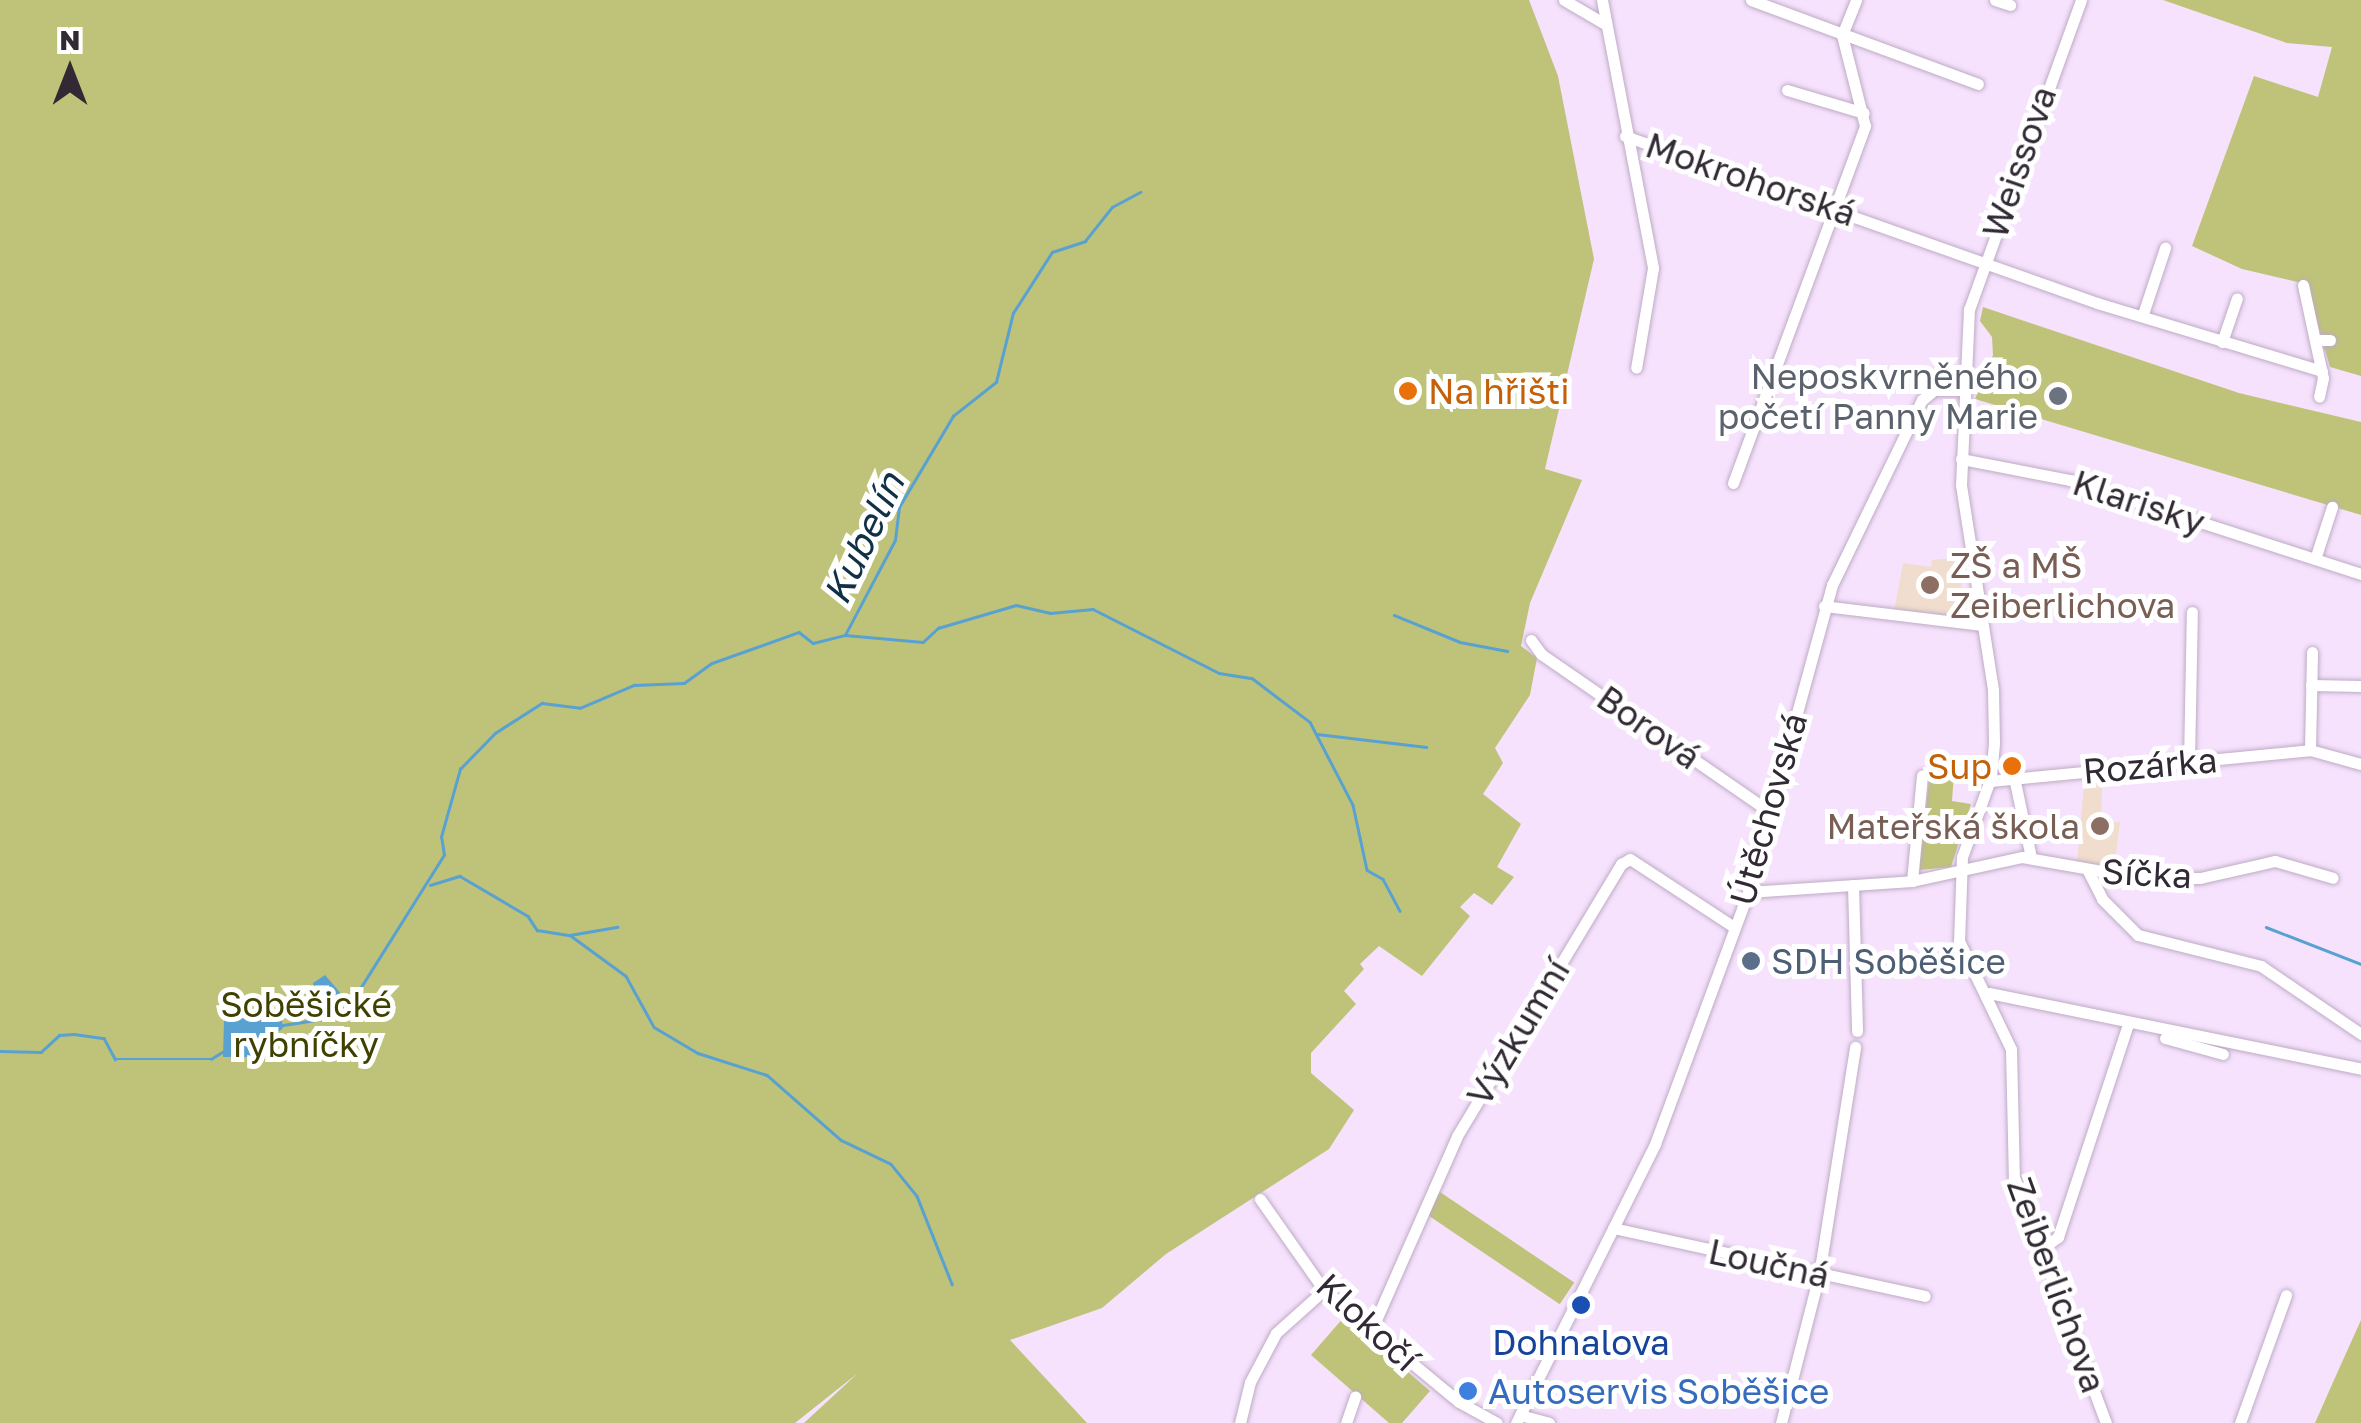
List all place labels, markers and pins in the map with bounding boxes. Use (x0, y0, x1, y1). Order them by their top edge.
place label: Neposkvrněného početí Panny Marie (1718, 355, 2038, 437)
place label: Na hřišti (1428, 370, 1570, 412)
marker: Na hřišti (1397, 380, 1419, 402)
marker: Neposkvrněného početí Panny Marie (2047, 385, 2069, 407)
place label: ZŠ a MŠ Zeiberlichova (1950, 544, 2175, 626)
marker: ZŠ a MŠ Zeiberlichova (1919, 574, 1941, 596)
place label: Sup (1927, 745, 1992, 787)
marker: Sup (2001, 755, 2023, 777)
place label: Mateřská škola (1826, 805, 2080, 847)
marker: Mateřská škola (2089, 815, 2111, 837)
place label: SDH Soběšice (1771, 940, 2006, 982)
marker: SDH Soběšice (1740, 950, 1762, 972)
marker: Dohnalova (1570, 1294, 1592, 1316)
place label: Dohnalova (1492, 1321, 1670, 1363)
place label: Autoservis Soběšice (1488, 1370, 1829, 1412)
marker: Autoservis Soběšice (1457, 1380, 1479, 1402)

